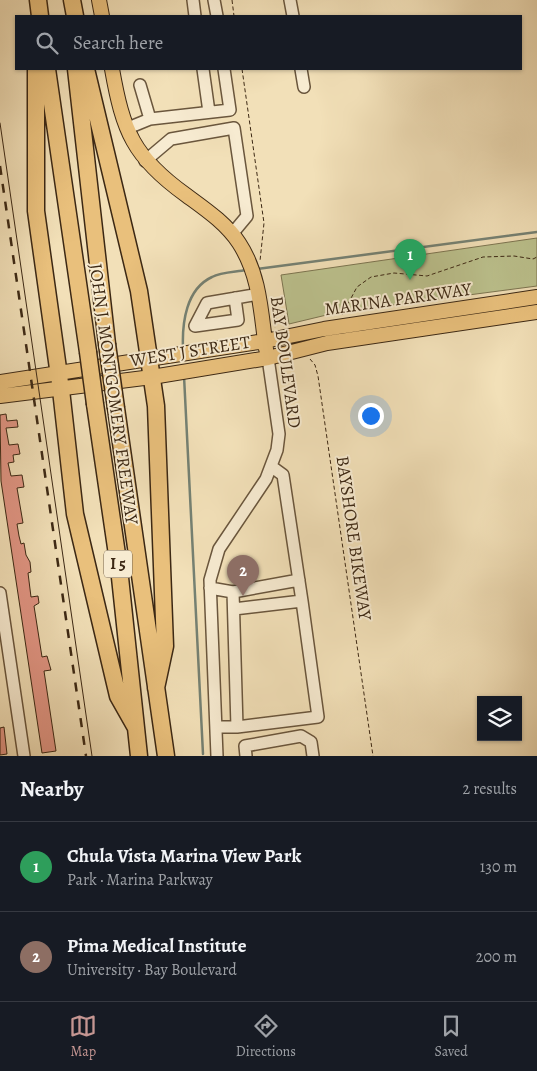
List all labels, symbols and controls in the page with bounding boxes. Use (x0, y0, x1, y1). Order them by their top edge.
search box (15, 15, 522, 70)
icon: search (33, 29, 61, 57)
text: Search here (73, 30, 163, 56)
pin: 1 (394, 239, 426, 280)
street label: JOHN J. MONTGOMERY FREEWAY (84, 262, 144, 527)
street label: MARINA PARKWAY (323, 277, 474, 321)
street label: BAY BOULEVARD (265, 294, 307, 430)
street label: WEST J STREET (127, 330, 252, 372)
your location (358, 403, 384, 429)
street label: BAYSHORE BIKEWAY (331, 454, 378, 623)
road number: I 5 (104, 550, 132, 578)
pin: 2 (227, 555, 259, 596)
map controls (477, 696, 522, 741)
button: layers (477, 696, 522, 741)
text: Nearby (20, 775, 83, 803)
text: 2 results (462, 778, 517, 800)
text: Chula Vista Marina View Park (67, 843, 301, 869)
text: 1 (33, 856, 39, 878)
text: 130 m (480, 856, 517, 878)
text: Park · Marina Parkway (67, 869, 213, 891)
text: Pima Medical Institute (67, 933, 246, 959)
text: 2 (32, 946, 40, 968)
text: 200 m (476, 946, 517, 968)
text: University · Bay Boulevard (67, 959, 237, 981)
tab: Map (69, 1012, 97, 1061)
tab: Directions (236, 1012, 296, 1061)
tab: Saved (435, 1012, 468, 1061)

